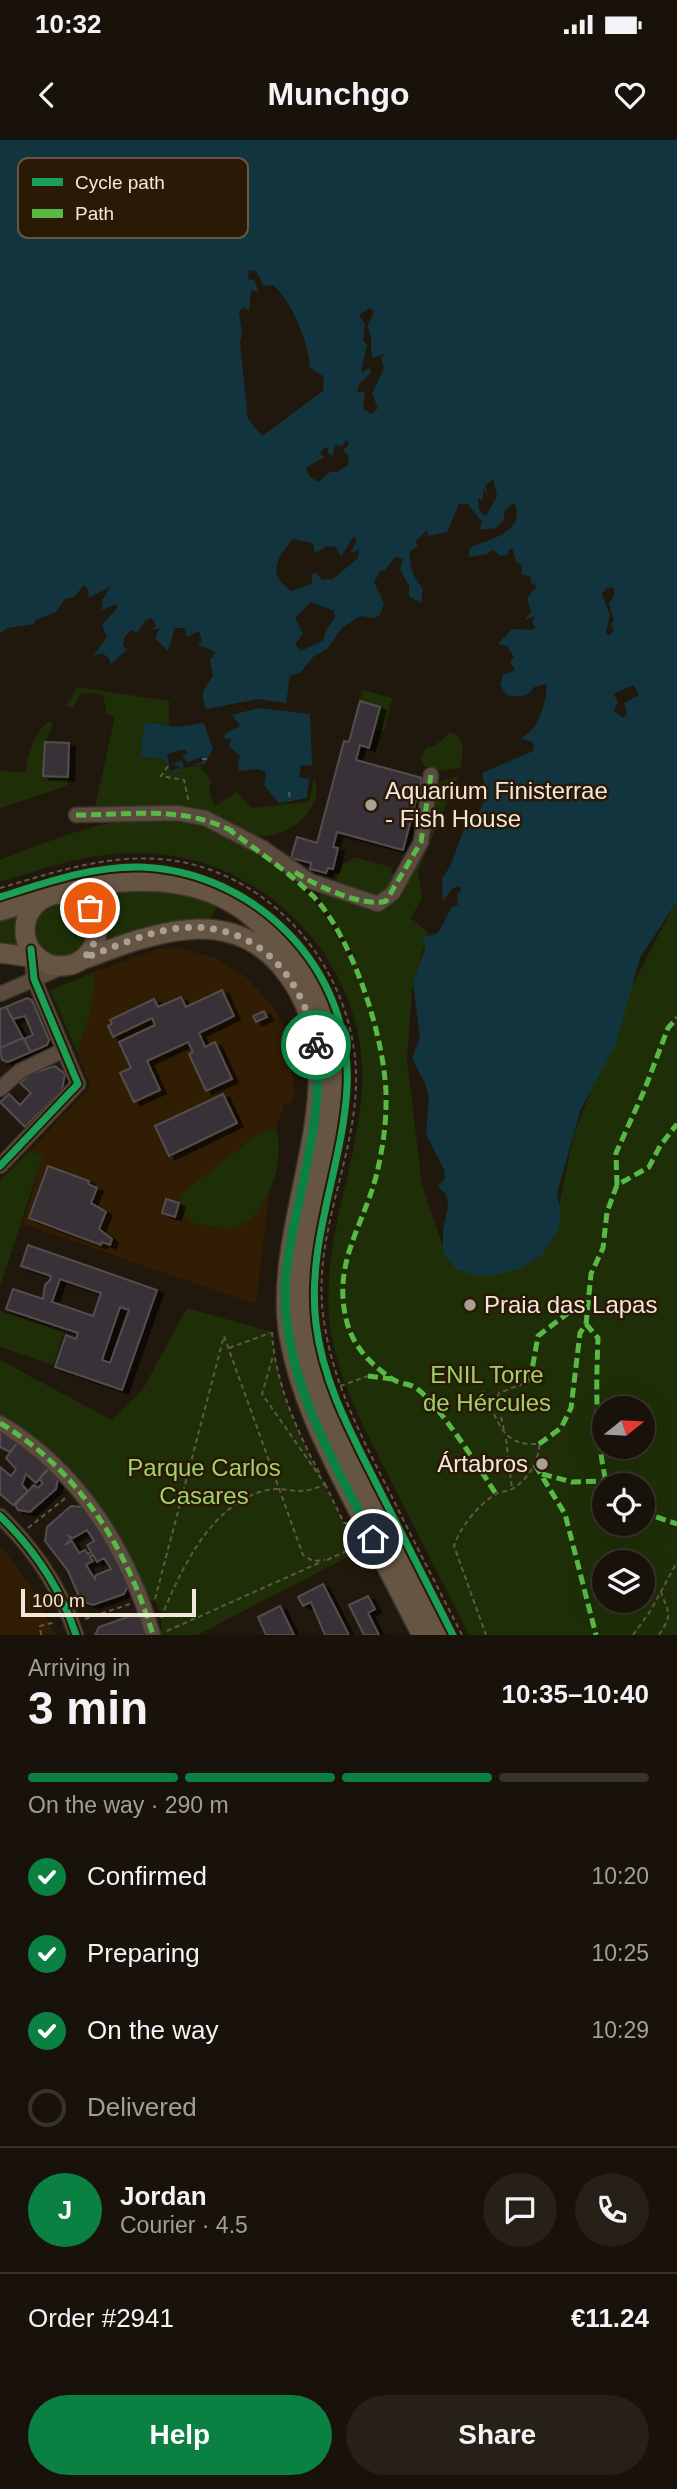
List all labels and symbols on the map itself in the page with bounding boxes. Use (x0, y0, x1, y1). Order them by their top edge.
legend (18, 158, 248, 238)
text: Cycle path (75, 172, 165, 193)
text: Path (75, 203, 114, 224)
place label: Aquarium Finisterrae - Fish House (385, 777, 608, 832)
marker: Aquarium Finisterrae - Fish House (363, 797, 379, 813)
pin (60, 878, 120, 938)
courier (281, 1010, 351, 1080)
place label: Praia das Lapas (484, 1291, 657, 1318)
marker: Praia das Lapas (462, 1297, 478, 1313)
park label: ENIL Torre de Hércules (423, 1361, 551, 1416)
north arrow (592, 1396, 654, 1460)
place label: Ártabros (437, 1450, 528, 1477)
park label: Parque Carlos Casares (127, 1454, 281, 1509)
marker: Ártabros (534, 1456, 550, 1472)
pin (343, 1509, 403, 1569)
scale bar (21, 1586, 196, 1618)

